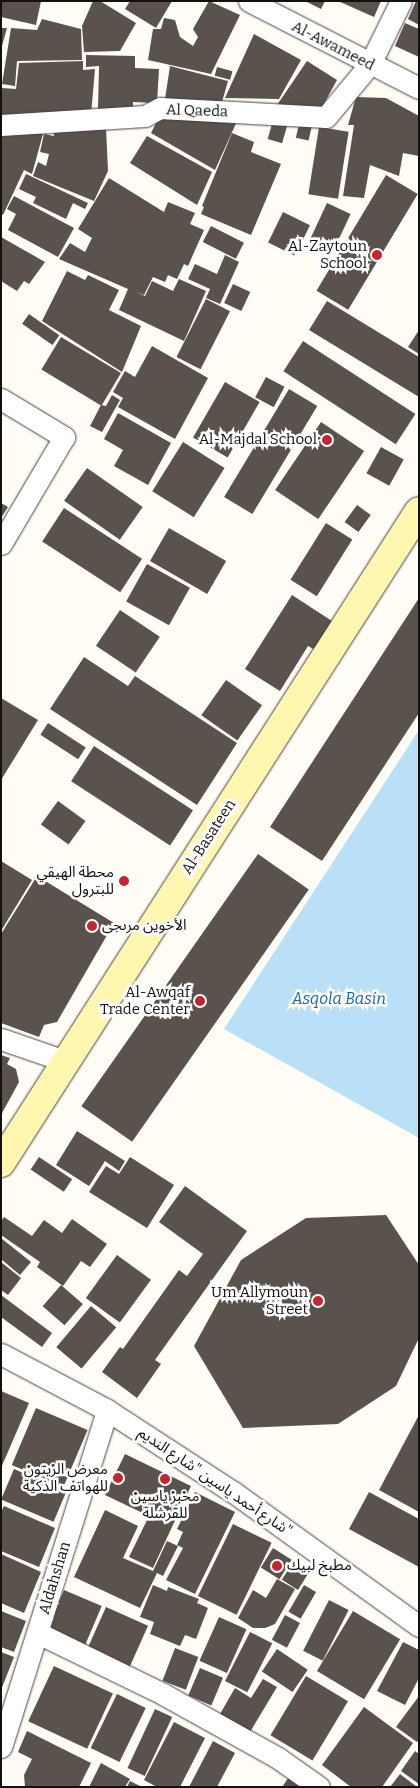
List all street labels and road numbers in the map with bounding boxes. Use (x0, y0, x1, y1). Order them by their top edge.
street label: Al-Awameed (289, 17, 377, 75)
street label: Al Qaeda (166, 101, 228, 121)
street label: Al-Basateen (178, 796, 240, 878)
street label: شارع أحمد ياسين "شارع النديم" (135, 1424, 295, 1540)
street label: Aldahshan (35, 1539, 75, 1617)

